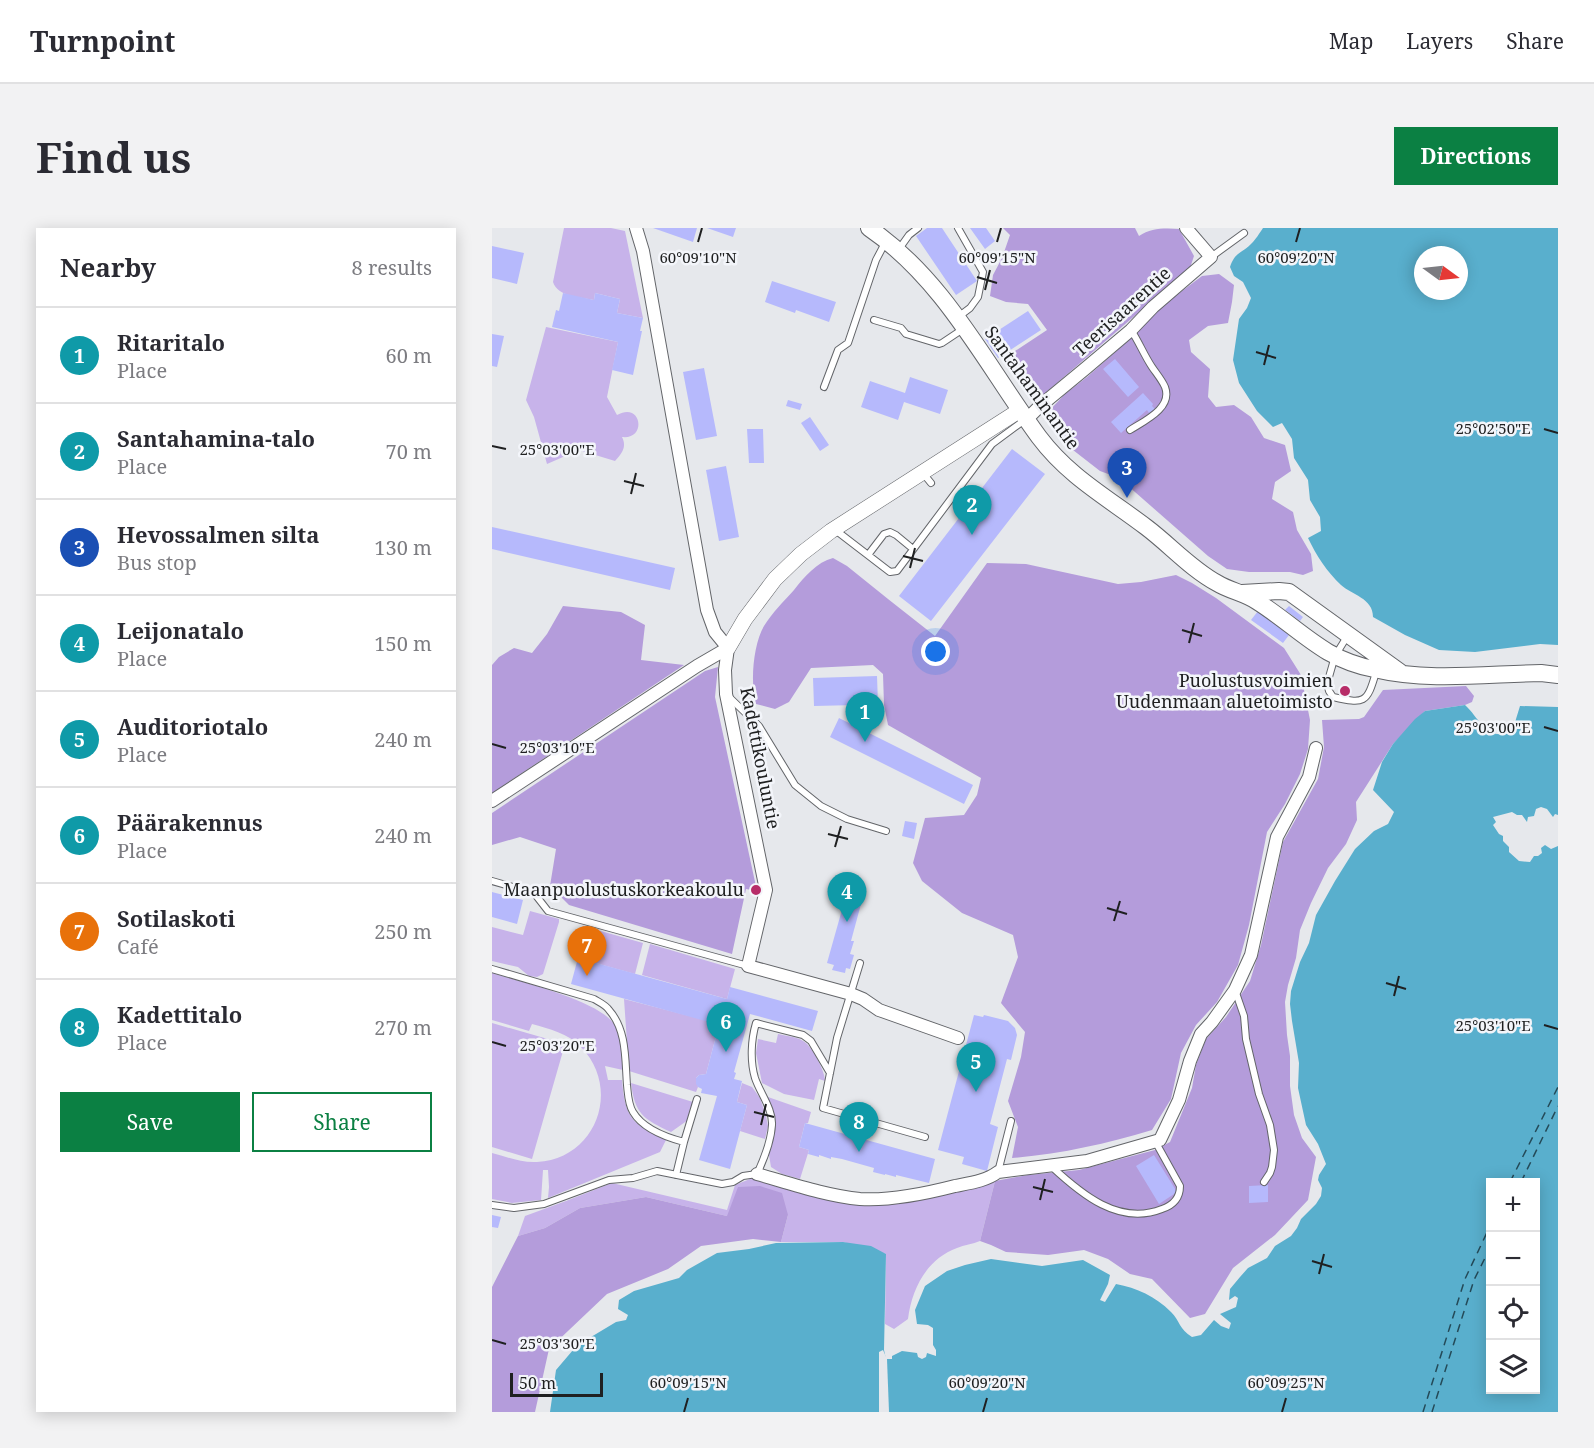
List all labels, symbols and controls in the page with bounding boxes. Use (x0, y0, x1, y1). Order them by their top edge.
text: Turnpoint (30, 22, 175, 60)
text: Map (1329, 27, 1373, 55)
text: Layers (1406, 27, 1473, 55)
text: Share (1506, 27, 1564, 55)
button: Directions (1394, 127, 1558, 185)
text: Find us (36, 128, 191, 185)
north arrow (1414, 246, 1468, 300)
text: 60°09'10"N (659, 247, 737, 267)
text: 60°09'15"N (958, 247, 1036, 267)
text: 60°09'20"N (1257, 247, 1335, 267)
text: Nearby (60, 249, 156, 285)
text: 8 results (352, 254, 432, 281)
street label: Teerisaarentie (1067, 261, 1175, 361)
street label: Santahaminantie (980, 321, 1086, 454)
text: Ritaritalo (117, 327, 225, 357)
text: 1 (74, 342, 85, 369)
text: 60 m (386, 342, 432, 369)
text: Place (117, 357, 167, 384)
text: 25°02'50"E (1455, 418, 1531, 438)
text: Santahamina-talo (117, 423, 315, 453)
text: 2 (74, 438, 85, 465)
text: 70 m (386, 438, 432, 465)
text: 25°03'00"E (519, 439, 595, 459)
pin: 3 (1108, 448, 1146, 498)
text: Place (117, 453, 167, 480)
pin: 2 (952, 486, 992, 535)
text: Hevossalmen silta (117, 519, 319, 549)
text: 3 (74, 534, 85, 561)
text: 130 m (374, 534, 432, 561)
text: Bus stop (117, 549, 197, 576)
text: Leijonatalo (117, 615, 244, 645)
text: 4 (74, 630, 85, 657)
text: 150 m (374, 630, 432, 657)
your location (921, 637, 950, 666)
text: Place (117, 645, 167, 672)
place label: Puolustusvoimien Uudenmaan aluetoimisto (1116, 668, 1333, 713)
marker: Puolustusvoimien Uudenmaan aluetoimisto (1338, 684, 1352, 698)
street label: Kadettikouluntie (735, 685, 787, 831)
pin: 1 (846, 692, 884, 742)
text: Auditoriotalo (117, 711, 268, 741)
text: 25°03'00"E (1455, 717, 1531, 737)
text: 5 (74, 726, 85, 753)
text: 240 m (374, 726, 432, 753)
text: 25°03'10"E (519, 737, 595, 757)
text: Place (117, 741, 167, 768)
text: Päärakennus (117, 807, 262, 837)
text: 6 (74, 822, 85, 849)
text: 240 m (374, 822, 432, 849)
text: Place (117, 837, 167, 864)
pin: 4 (828, 872, 866, 922)
place label: Maanpuolustuskorkeakoulu (503, 877, 745, 901)
marker: Maanpuolustuskorkeakoulu (749, 883, 763, 897)
text: Sotilaskoti (117, 903, 235, 933)
text: 7 (74, 918, 85, 945)
text: 250 m (374, 918, 432, 945)
pin: 7 (568, 926, 607, 976)
text: Café (117, 933, 159, 960)
text: Kadettitalo (117, 999, 242, 1029)
pin: 6 (706, 1002, 746, 1052)
text: 8 (74, 1014, 85, 1041)
text: 270 m (374, 1014, 432, 1041)
text: 25°03'10"E (1455, 1015, 1531, 1035)
text: Place (117, 1029, 167, 1056)
text: 25°03'20"E (519, 1035, 595, 1055)
pin: 5 (956, 1042, 996, 1092)
button: Save (60, 1092, 240, 1152)
button: Share (252, 1092, 432, 1152)
pin: 8 (840, 1102, 878, 1152)
map controls (1486, 1178, 1540, 1394)
button: + (1486, 1178, 1540, 1232)
button: − (1486, 1232, 1540, 1286)
button: locate (1486, 1286, 1540, 1340)
text: 25°03'30"E (519, 1333, 595, 1353)
button: layers (1486, 1340, 1540, 1394)
scale bar (510, 1370, 603, 1398)
text: 50 m (519, 1372, 556, 1394)
text: 60°09'15"N (649, 1372, 727, 1392)
text: 60°09'20"N (948, 1372, 1026, 1392)
text: 60°09'25"N (1247, 1372, 1325, 1392)

